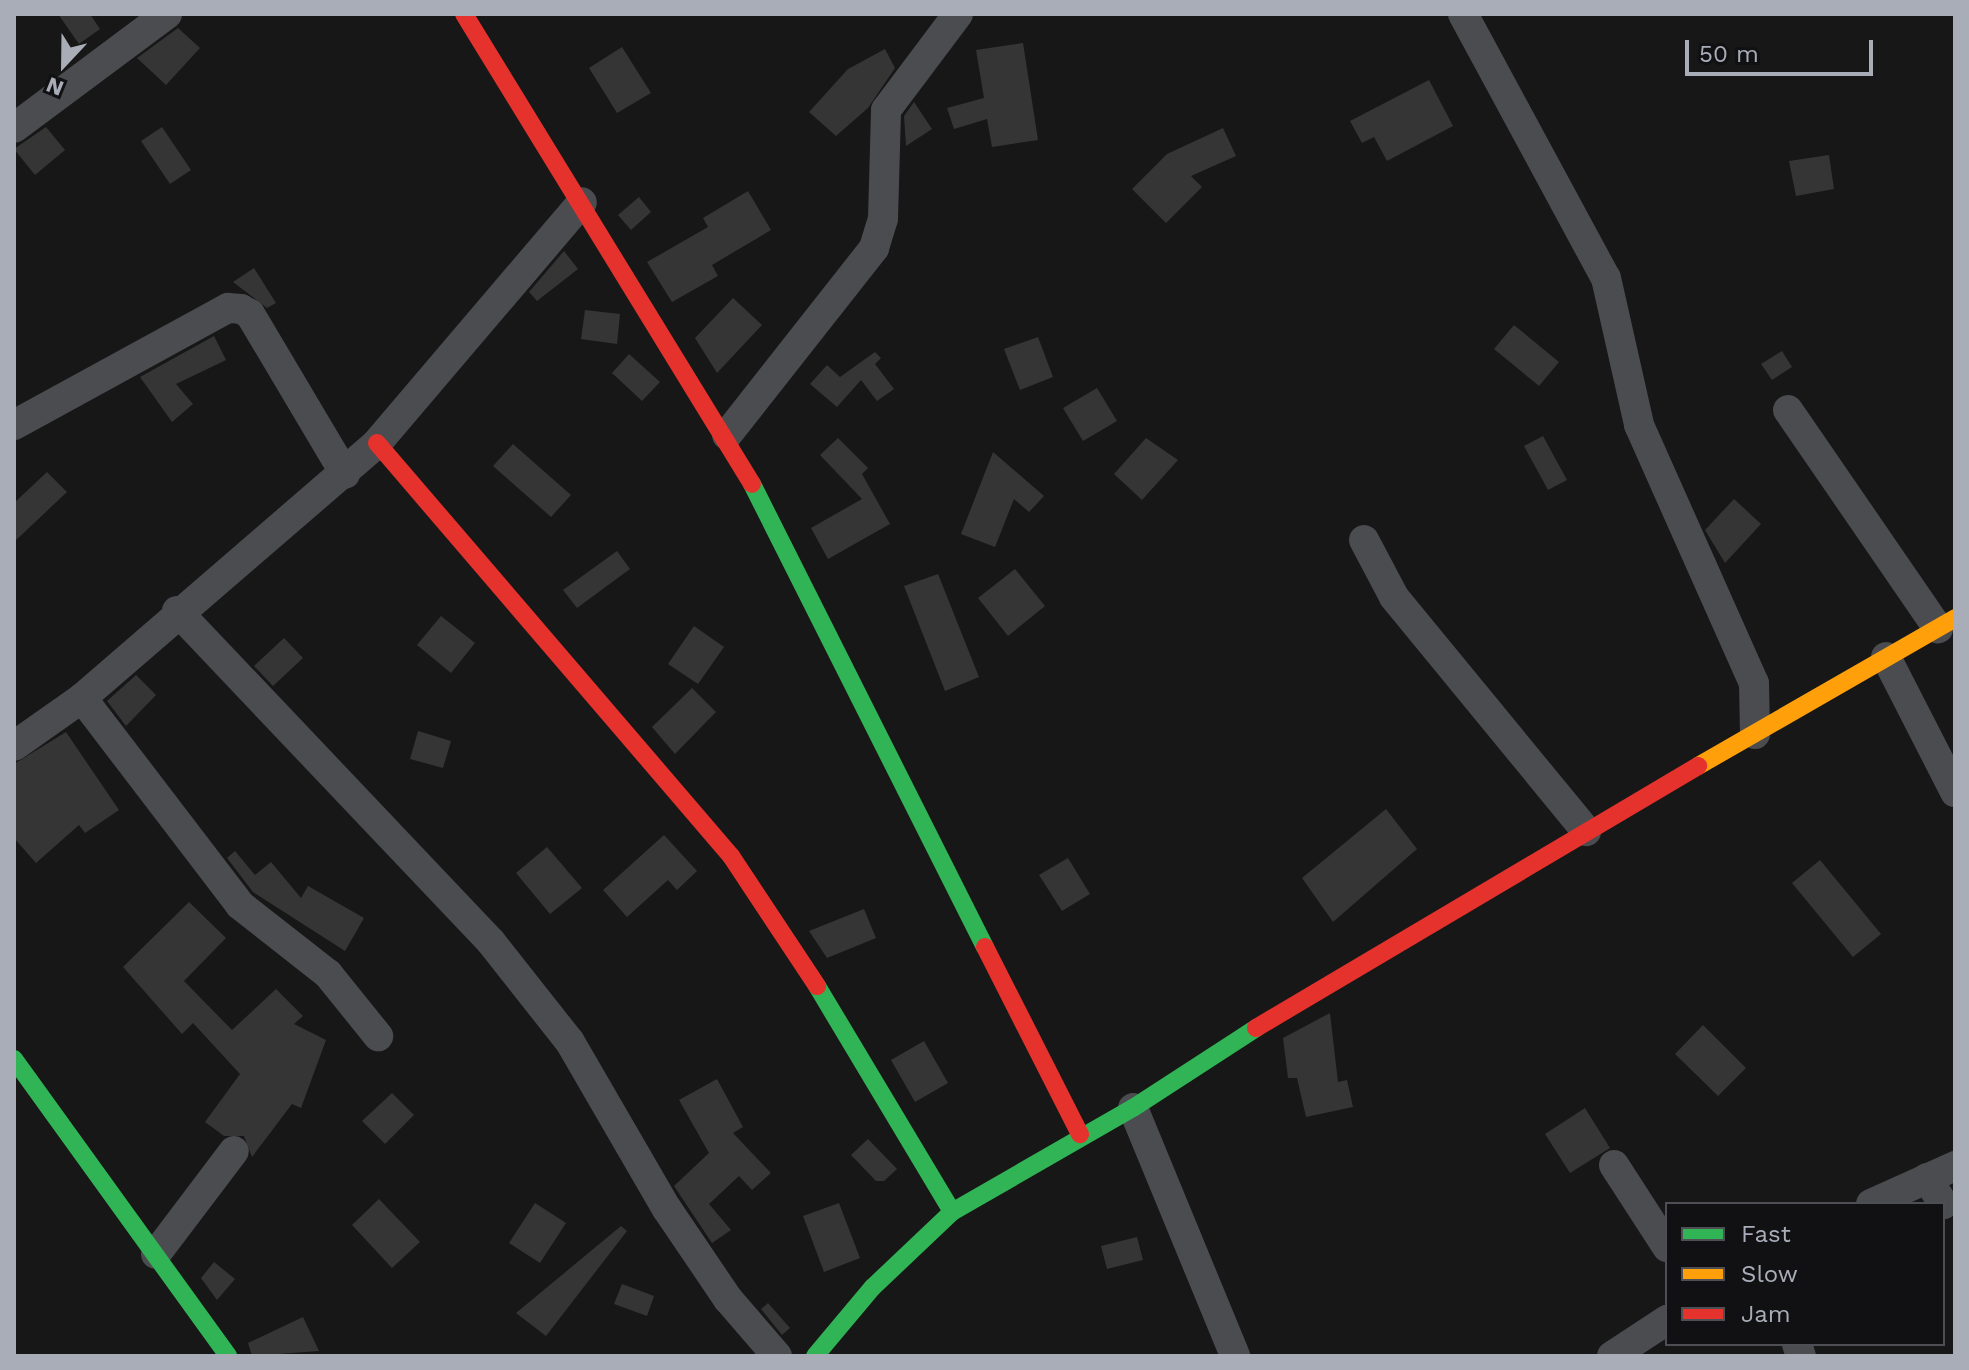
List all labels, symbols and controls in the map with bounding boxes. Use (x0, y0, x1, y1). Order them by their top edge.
north arrow (24, 24, 104, 104)
scale bar (1689, 24, 1877, 74)
text: 50 m (1699, 40, 1759, 68)
text: N (43, 72, 67, 101)
legend (1665, 1202, 1945, 1346)
text: Fast (1741, 1220, 1791, 1248)
text: Slow (1741, 1260, 1798, 1288)
text: Jam (1741, 1300, 1791, 1328)

